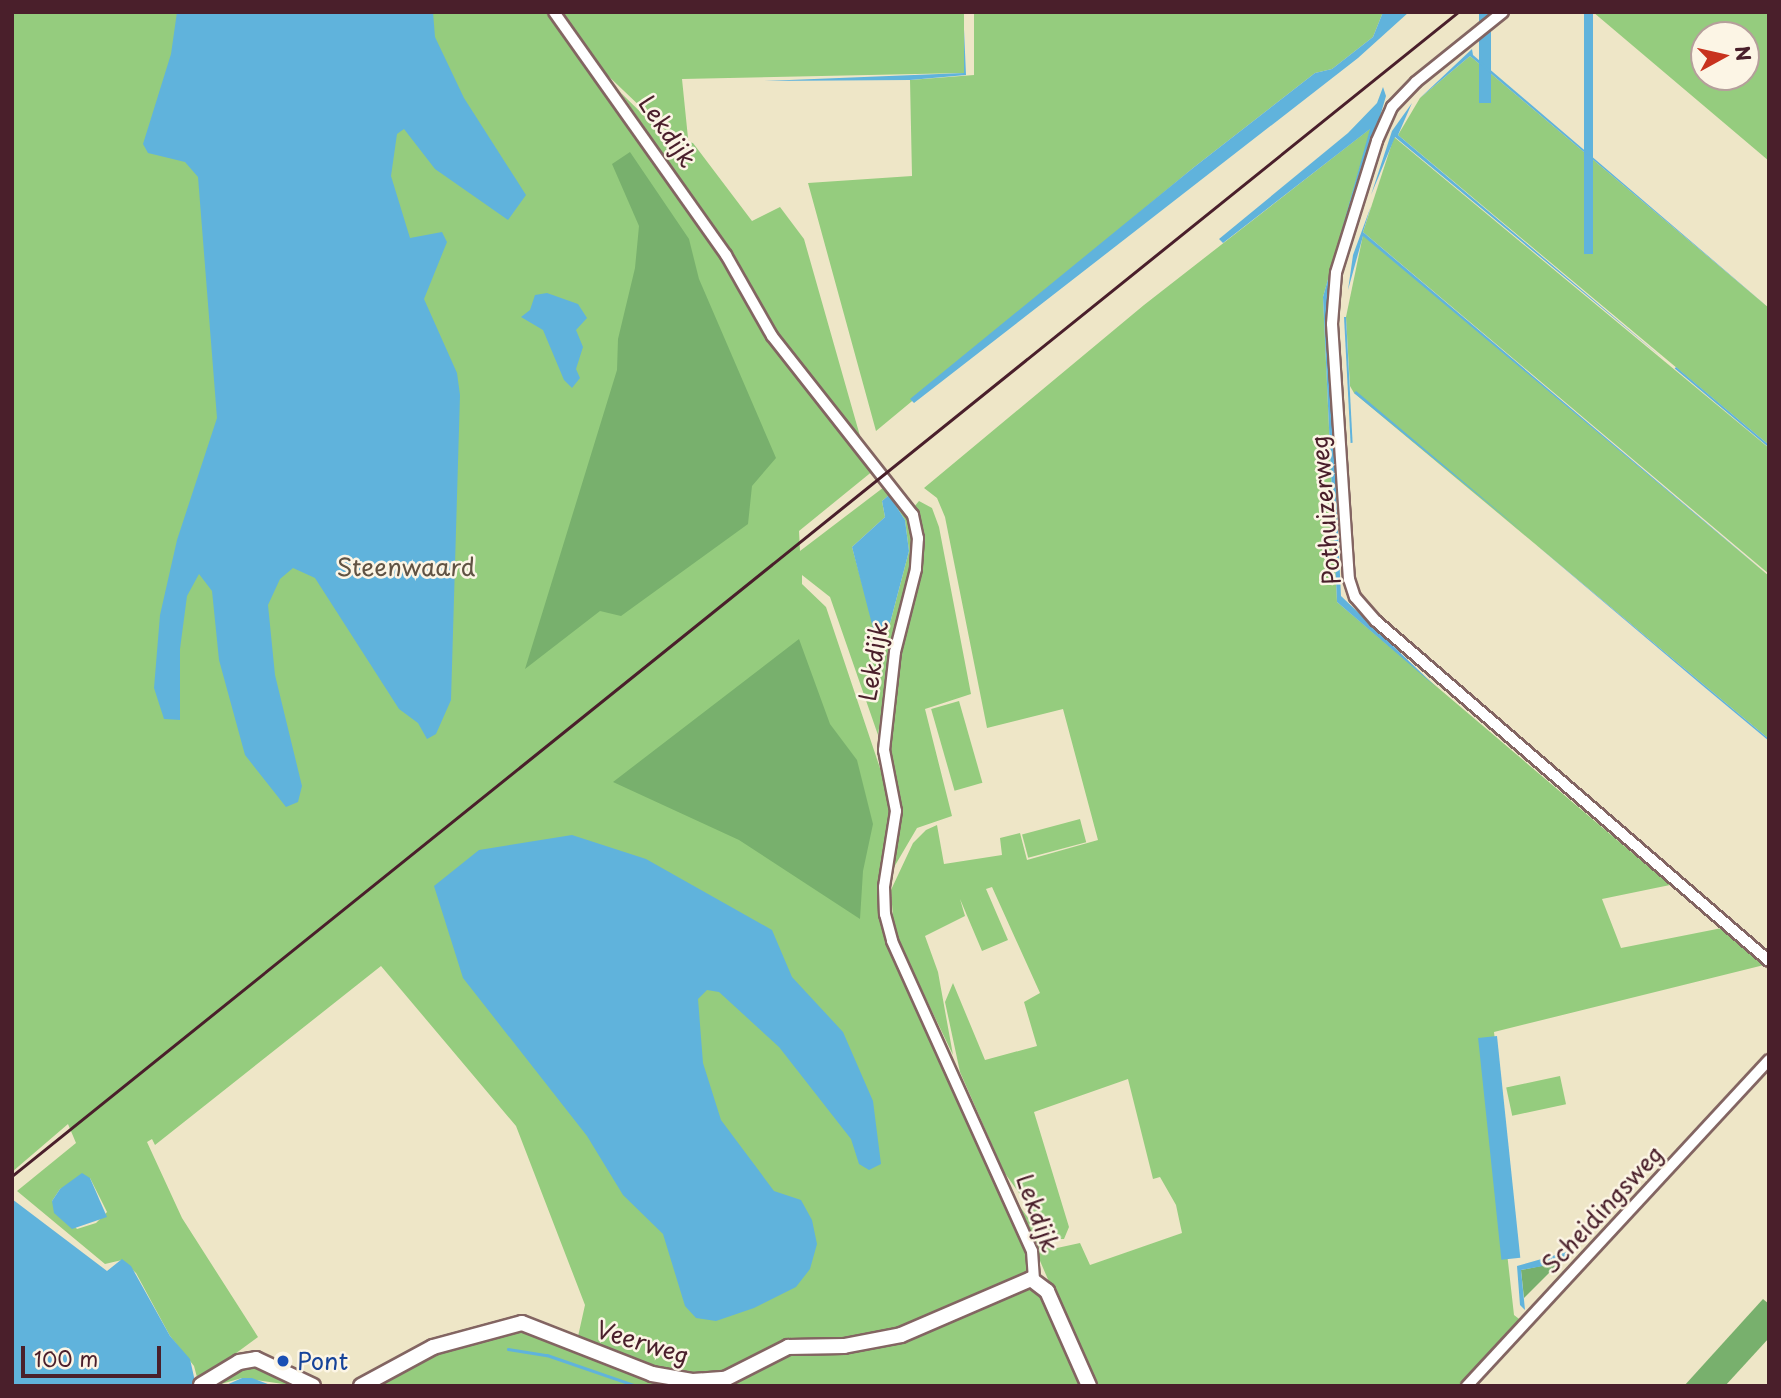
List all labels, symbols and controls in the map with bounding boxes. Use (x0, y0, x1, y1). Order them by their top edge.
north arrow (1690, 21, 1760, 91)
text: N (1729, 44, 1759, 63)
street label: Lekdijk (633, 90, 703, 172)
street label: Pothuizerweg (1304, 434, 1346, 586)
park label: Steenwaard (337, 553, 475, 581)
street label: Lekdijk (852, 619, 894, 703)
street label: Scheidingsweg (1535, 1139, 1669, 1279)
street label: Lekdijk (1011, 1170, 1065, 1256)
street label: Veerweg (593, 1314, 693, 1370)
scale bar (24, 1332, 164, 1376)
text: 100 m (34, 1342, 98, 1374)
place label: Pont (297, 1347, 348, 1375)
marker: Pont (275, 1353, 291, 1369)

